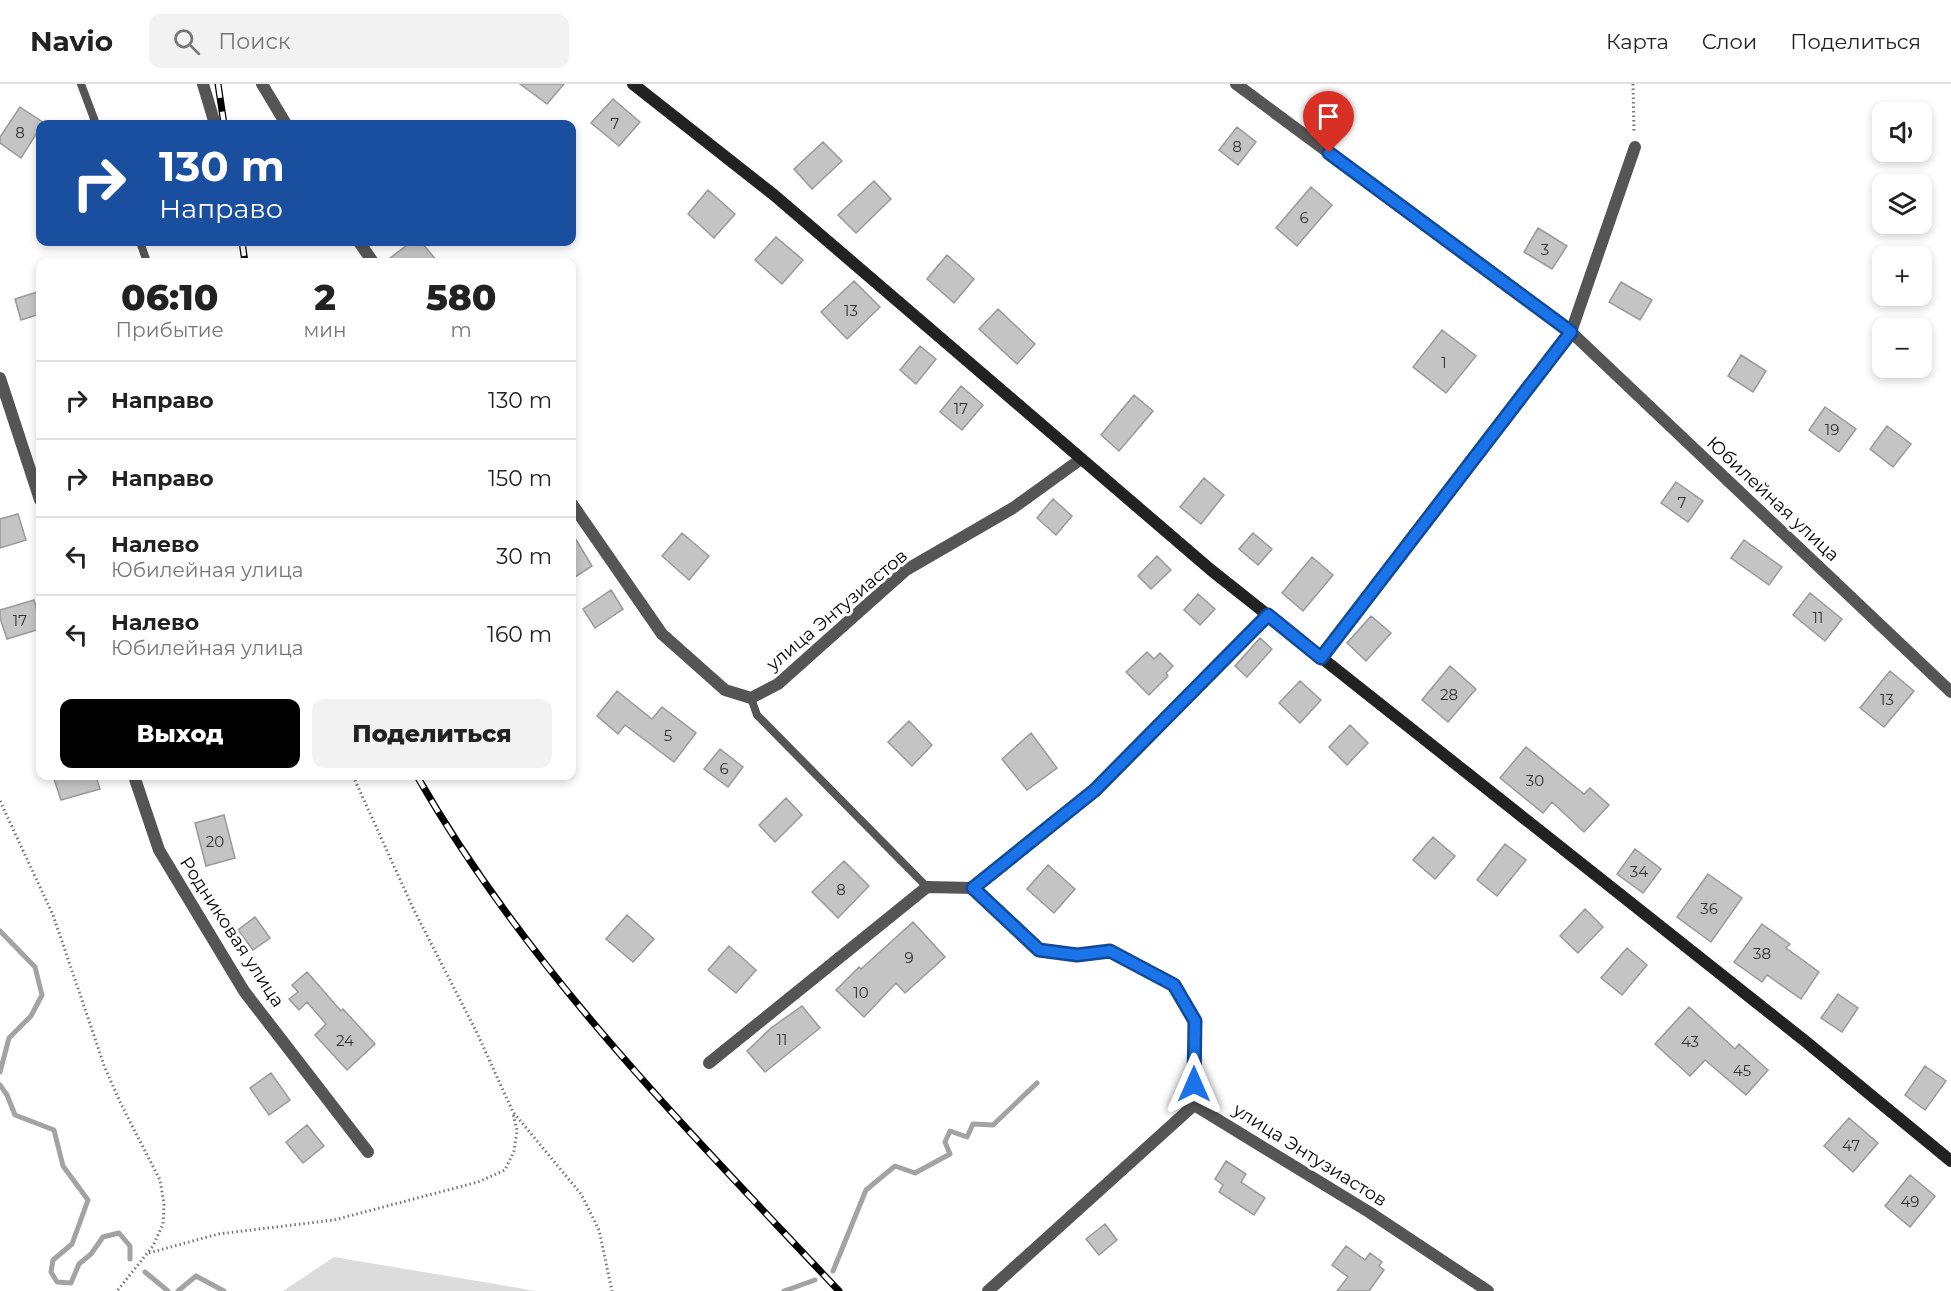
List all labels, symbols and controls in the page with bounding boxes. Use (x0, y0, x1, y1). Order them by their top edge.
search box (149, 14, 569, 68)
text: Navio (30, 24, 113, 58)
icon: search (170, 25, 203, 58)
text: Поиск (218, 28, 291, 55)
text: Карта (1606, 29, 1669, 54)
text: Слои (1702, 29, 1757, 54)
text: Поделиться (1790, 29, 1921, 54)
pin (1303, 91, 1354, 153)
icon: arrive (1312, 100, 1345, 133)
map controls (1872, 102, 1932, 378)
button: sound (1872, 102, 1932, 162)
house number: 7 (611, 114, 620, 133)
house number: 8 (15, 123, 25, 142)
house number: 8 (1232, 137, 1242, 156)
text: 130 m (159, 140, 285, 192)
icon: right (60, 144, 138, 222)
button: layers (1872, 174, 1932, 234)
text: Направо (159, 192, 283, 225)
house number: 6 (1299, 208, 1309, 227)
house number: 3 (1541, 240, 1549, 259)
button: + (1872, 246, 1932, 306)
text: 06:10 (121, 275, 218, 319)
text: 2 (314, 275, 336, 319)
text: 580 (426, 275, 497, 319)
house number: 13 (844, 301, 858, 320)
text: Прибытие (115, 318, 224, 342)
text: мин (303, 318, 346, 342)
text: m (451, 318, 472, 342)
button: − (1872, 318, 1932, 378)
house number: 1 (1441, 353, 1447, 372)
icon: right (60, 384, 93, 417)
text: Направо (111, 387, 214, 414)
text: 130 m (488, 387, 552, 414)
house number: 17 (954, 399, 968, 418)
house number: 19 (1825, 420, 1839, 439)
street label: Юбилейная улица (1702, 432, 1844, 566)
icon: right (60, 462, 93, 495)
text: Направо (111, 465, 214, 492)
text: 150 m (488, 465, 552, 492)
house number: 7 (1678, 493, 1687, 512)
text: Налево (111, 531, 199, 558)
icon: left (60, 540, 93, 573)
text: 30 m (496, 543, 552, 570)
street label: улица Энтузиастов (761, 545, 912, 676)
text: Юбилейная улица (111, 558, 304, 582)
house number: 11 (1813, 608, 1823, 627)
text: Налево (111, 609, 199, 636)
house number: 17 (13, 611, 27, 630)
icon: left (60, 618, 93, 651)
text: 160 m (487, 621, 552, 648)
text: Юбилейная улица (111, 636, 304, 660)
house number: 28 (1440, 685, 1458, 704)
house number: 13 (1880, 690, 1894, 709)
button: Выход (60, 699, 300, 768)
button: Поделиться (312, 699, 552, 768)
house number: 5 (664, 726, 672, 745)
house number: 6 (719, 759, 729, 778)
house number: 30 (1526, 771, 1544, 790)
house number: 20 (206, 832, 224, 851)
street label: Родниковая улица (175, 853, 289, 1011)
house number: 34 (1630, 862, 1648, 881)
house number: 8 (836, 880, 846, 899)
house number: 36 (1700, 899, 1718, 918)
house number: 38 (1753, 944, 1771, 963)
house number: 9 (904, 948, 914, 967)
house number: 10 (853, 983, 869, 1002)
house number: 11 (777, 1030, 787, 1049)
house number: 24 (336, 1031, 354, 1050)
house number: 43 (1681, 1032, 1699, 1051)
position arrow (1162, 1052, 1226, 1116)
house number: 45 (1733, 1061, 1751, 1080)
street label: улица Энтузиастов (1228, 1098, 1391, 1211)
house number: 47 (1842, 1136, 1860, 1155)
house number: 49 (1901, 1192, 1919, 1211)

